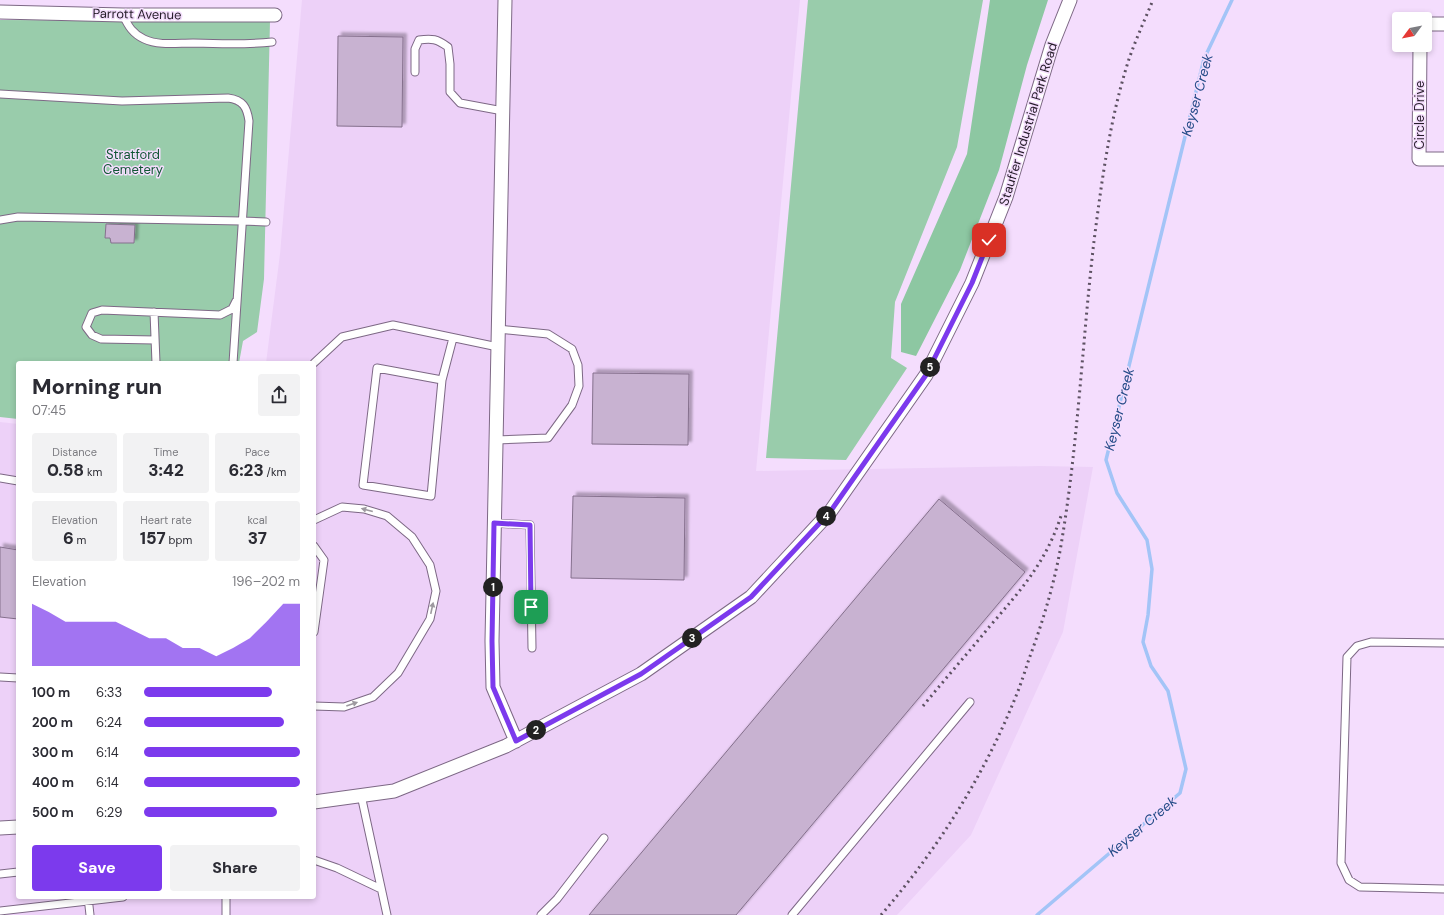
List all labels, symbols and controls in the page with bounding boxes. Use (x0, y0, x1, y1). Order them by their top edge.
street label: Parrott Avenue (92, 5, 182, 23)
north arrow (1392, 12, 1432, 52)
map controls (1392, 12, 1432, 52)
street label: Stauffer Industrial Park Road (995, 40, 1061, 208)
water label: Keyser Creek (1177, 51, 1217, 138)
street label: Circle Drive (1411, 81, 1428, 149)
park label: Stratford Cemetery (103, 146, 163, 178)
pin (972, 223, 1006, 257)
icon: check (978, 229, 1000, 251)
pin: 5 (920, 357, 940, 377)
text: 5 (927, 360, 933, 374)
water label: Keyser Creek (1100, 365, 1138, 452)
text: Morning run (32, 372, 162, 401)
button: share (258, 374, 300, 416)
text: 07:45 (32, 402, 66, 419)
text: Distance (52, 445, 97, 459)
text: Time (154, 445, 178, 459)
text: Pace (245, 445, 270, 459)
text: 0.58 (47, 459, 84, 481)
text: 3:42 (148, 459, 184, 481)
text: 6:23 (228, 459, 264, 481)
text: km (84, 465, 102, 479)
text: /km (264, 465, 286, 479)
pin: 4 (816, 506, 836, 526)
one-way arrow (361, 507, 374, 513)
text: 4 (822, 509, 830, 523)
text: Elevation (52, 513, 98, 527)
text: Heart rate (140, 513, 192, 527)
text: kcal (247, 513, 267, 527)
text: 6 (63, 527, 74, 549)
text: 157 (140, 527, 166, 549)
text: 37 (248, 527, 267, 549)
text: m (74, 533, 86, 547)
text: bpm (166, 533, 192, 547)
text: Elevation (32, 573, 86, 590)
text: 196–202 m (232, 573, 300, 590)
pin: 1 (483, 577, 503, 597)
text: 1 (491, 580, 495, 594)
pin (514, 590, 548, 624)
icon: arrive (520, 596, 542, 618)
one-way arrow (430, 602, 436, 614)
pin: 3 (682, 628, 702, 648)
text: 3 (689, 631, 695, 645)
text: 100 m (32, 684, 70, 701)
text: 6:33 (96, 684, 122, 701)
one-way arrow (347, 700, 359, 706)
text: 200 m (32, 714, 73, 731)
text: 6:24 (96, 714, 122, 731)
pin: 2 (526, 720, 546, 740)
text: 2 (533, 723, 539, 737)
text: 300 m (32, 744, 73, 761)
text: 6:14 (96, 744, 119, 761)
text: 400 m (32, 774, 74, 791)
text: 6:14 (96, 774, 119, 791)
water label: Keyser Creek (1104, 791, 1181, 860)
text: 500 m (32, 804, 74, 821)
text: 6:29 (96, 804, 122, 821)
button: Save (32, 845, 162, 891)
button: Share (170, 845, 300, 891)

